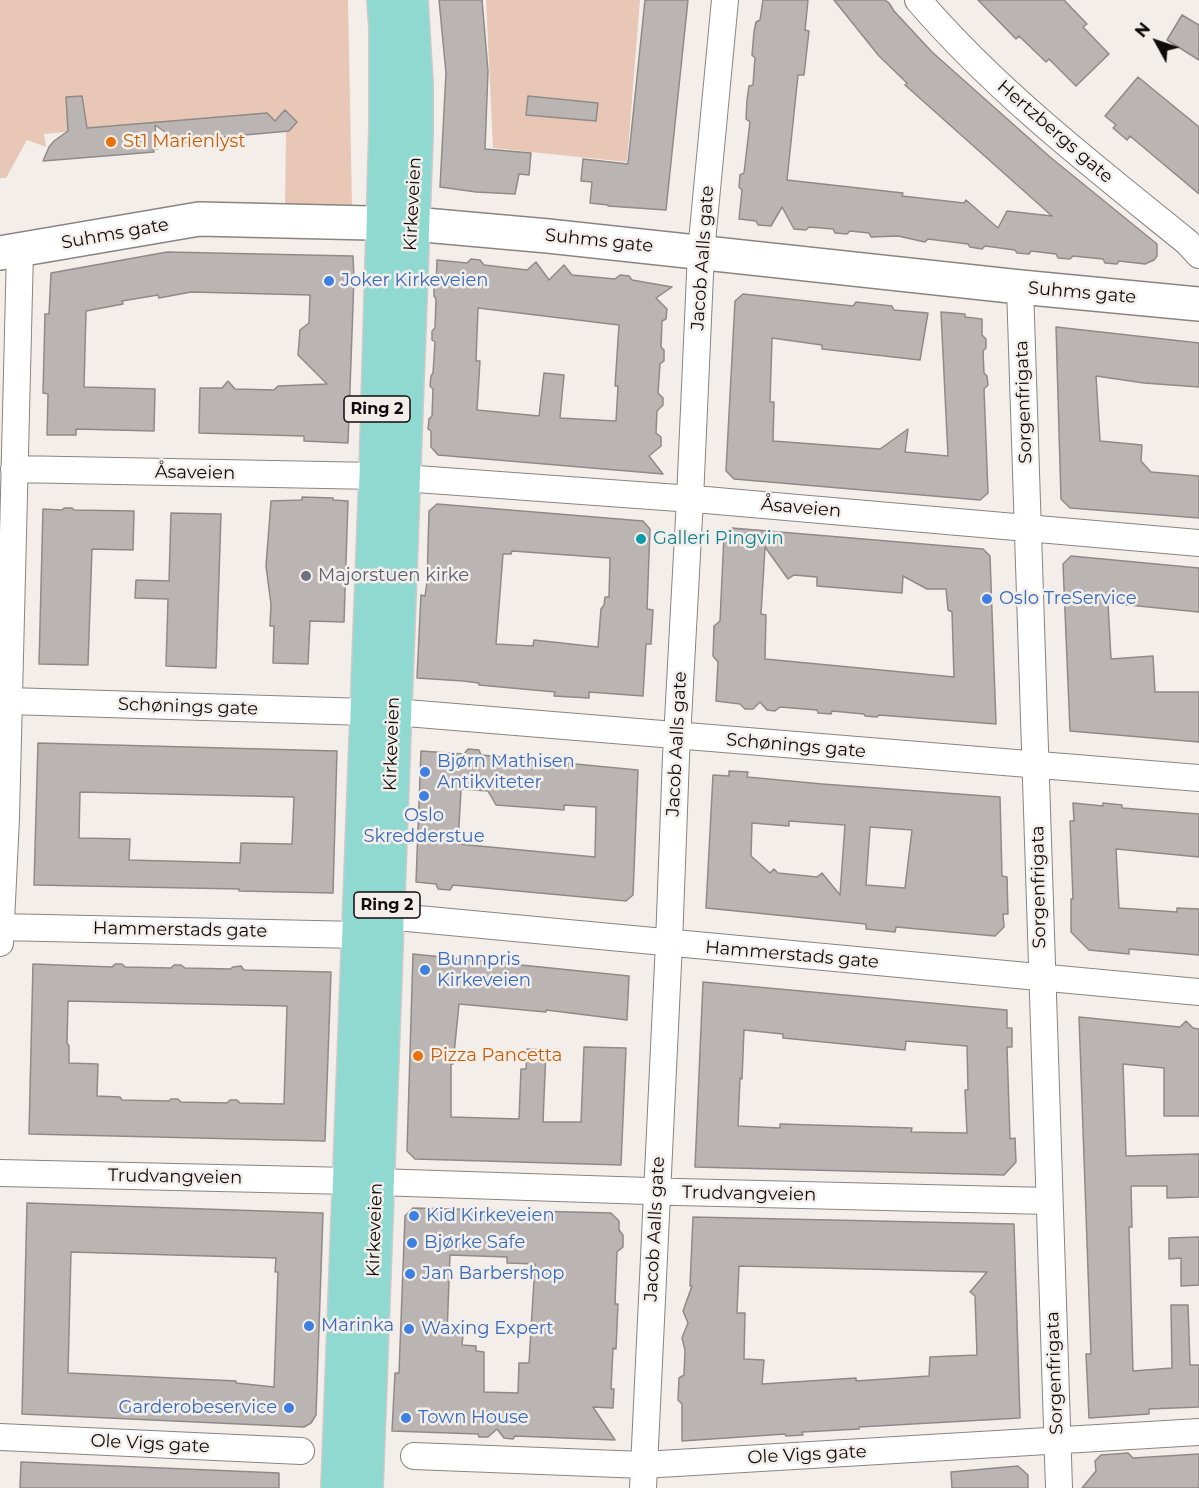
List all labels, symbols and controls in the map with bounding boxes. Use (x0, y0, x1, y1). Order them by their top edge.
north arrow (1127, 12, 1187, 72)
text: N (1131, 19, 1154, 41)
street label: Hertzbergs gate (993, 76, 1117, 188)
place label: St1 Marienlyst (123, 131, 245, 153)
marker: St1 Marienlyst (104, 135, 118, 149)
street label: Kirkeveien (400, 156, 426, 252)
street label: Jacob Aalls gate (687, 185, 719, 331)
street label: Suhms gate (60, 214, 170, 254)
street label: Suhms gate (544, 225, 654, 257)
place label: Joker Kirkeveien (341, 270, 489, 292)
marker: Joker Kirkeveien (322, 274, 336, 288)
street label: Suhms gate (1027, 278, 1137, 308)
street label: Sorgenfrigata (1011, 340, 1037, 464)
road number: Ring 2 (344, 396, 410, 422)
street label: Åsaveien (155, 462, 235, 484)
street label: Åsaveien (760, 494, 842, 522)
place label: Galleri Pingvin (653, 528, 784, 550)
marker: Galleri Pingvin (634, 532, 648, 546)
place label: Majorstuen kirke (318, 565, 469, 587)
marker: Majorstuen kirke (299, 569, 313, 583)
place label: Oslo TreService (999, 588, 1137, 610)
marker: Oslo TreService (980, 592, 994, 606)
street label: Jacob Aalls gate (662, 671, 692, 817)
street label: Schønings gate (118, 694, 258, 720)
street label: Kirkeveien (380, 697, 404, 791)
street label: Schønings gate (725, 729, 867, 763)
place label: Bjørn Mathisen Antikviteter (437, 751, 575, 794)
marker: Bjørn Mathisen Antikviteter (418, 765, 432, 779)
marker: Oslo Skredderstue (417, 789, 431, 803)
place label: Oslo Skredderstue (363, 805, 485, 848)
street label: Sorgenfrigata (1027, 825, 1051, 949)
road number: Ring 2 (354, 892, 420, 918)
street label: Hammerstads gate (93, 918, 267, 942)
street label: Hammerstads gate (704, 937, 880, 973)
place label: Bunnpris Kirkeveien (437, 949, 531, 992)
marker: Bunnpris Kirkeveien (418, 963, 432, 977)
place label: Pizza Pancetta (430, 1045, 562, 1067)
marker: Pizza Pancetta (411, 1049, 425, 1063)
street label: Jacob Aalls gate (640, 1156, 670, 1302)
street label: Trudvangveien (108, 1165, 242, 1189)
street label: Trudvangveien (682, 1182, 816, 1206)
street label: Kirkeveien (363, 1183, 387, 1277)
place label: Kid Kirkeveien (426, 1205, 555, 1227)
marker: Kid Kirkeveien (407, 1209, 421, 1223)
place label: Bjørke Safe (424, 1232, 525, 1254)
marker: Bjørke Safe (405, 1236, 419, 1250)
place label: Jan Barbershop (422, 1263, 564, 1285)
marker: Jan Barbershop (403, 1267, 417, 1281)
street label: Sorgenfrigata (1042, 1311, 1068, 1435)
place label: Marinka (321, 1315, 394, 1337)
place label: Waxing Expert (421, 1318, 554, 1340)
marker: Marinka (302, 1319, 316, 1333)
marker: Waxing Expert (402, 1322, 416, 1336)
place label: Garderobeservice (118, 1397, 277, 1419)
marker: Garderobeservice (282, 1401, 296, 1415)
place label: Town House (418, 1407, 529, 1429)
marker: Town House (399, 1411, 413, 1425)
street label: Ole Vigs gate (90, 1430, 210, 1458)
street label: Ole Vigs gate (747, 1441, 867, 1469)

